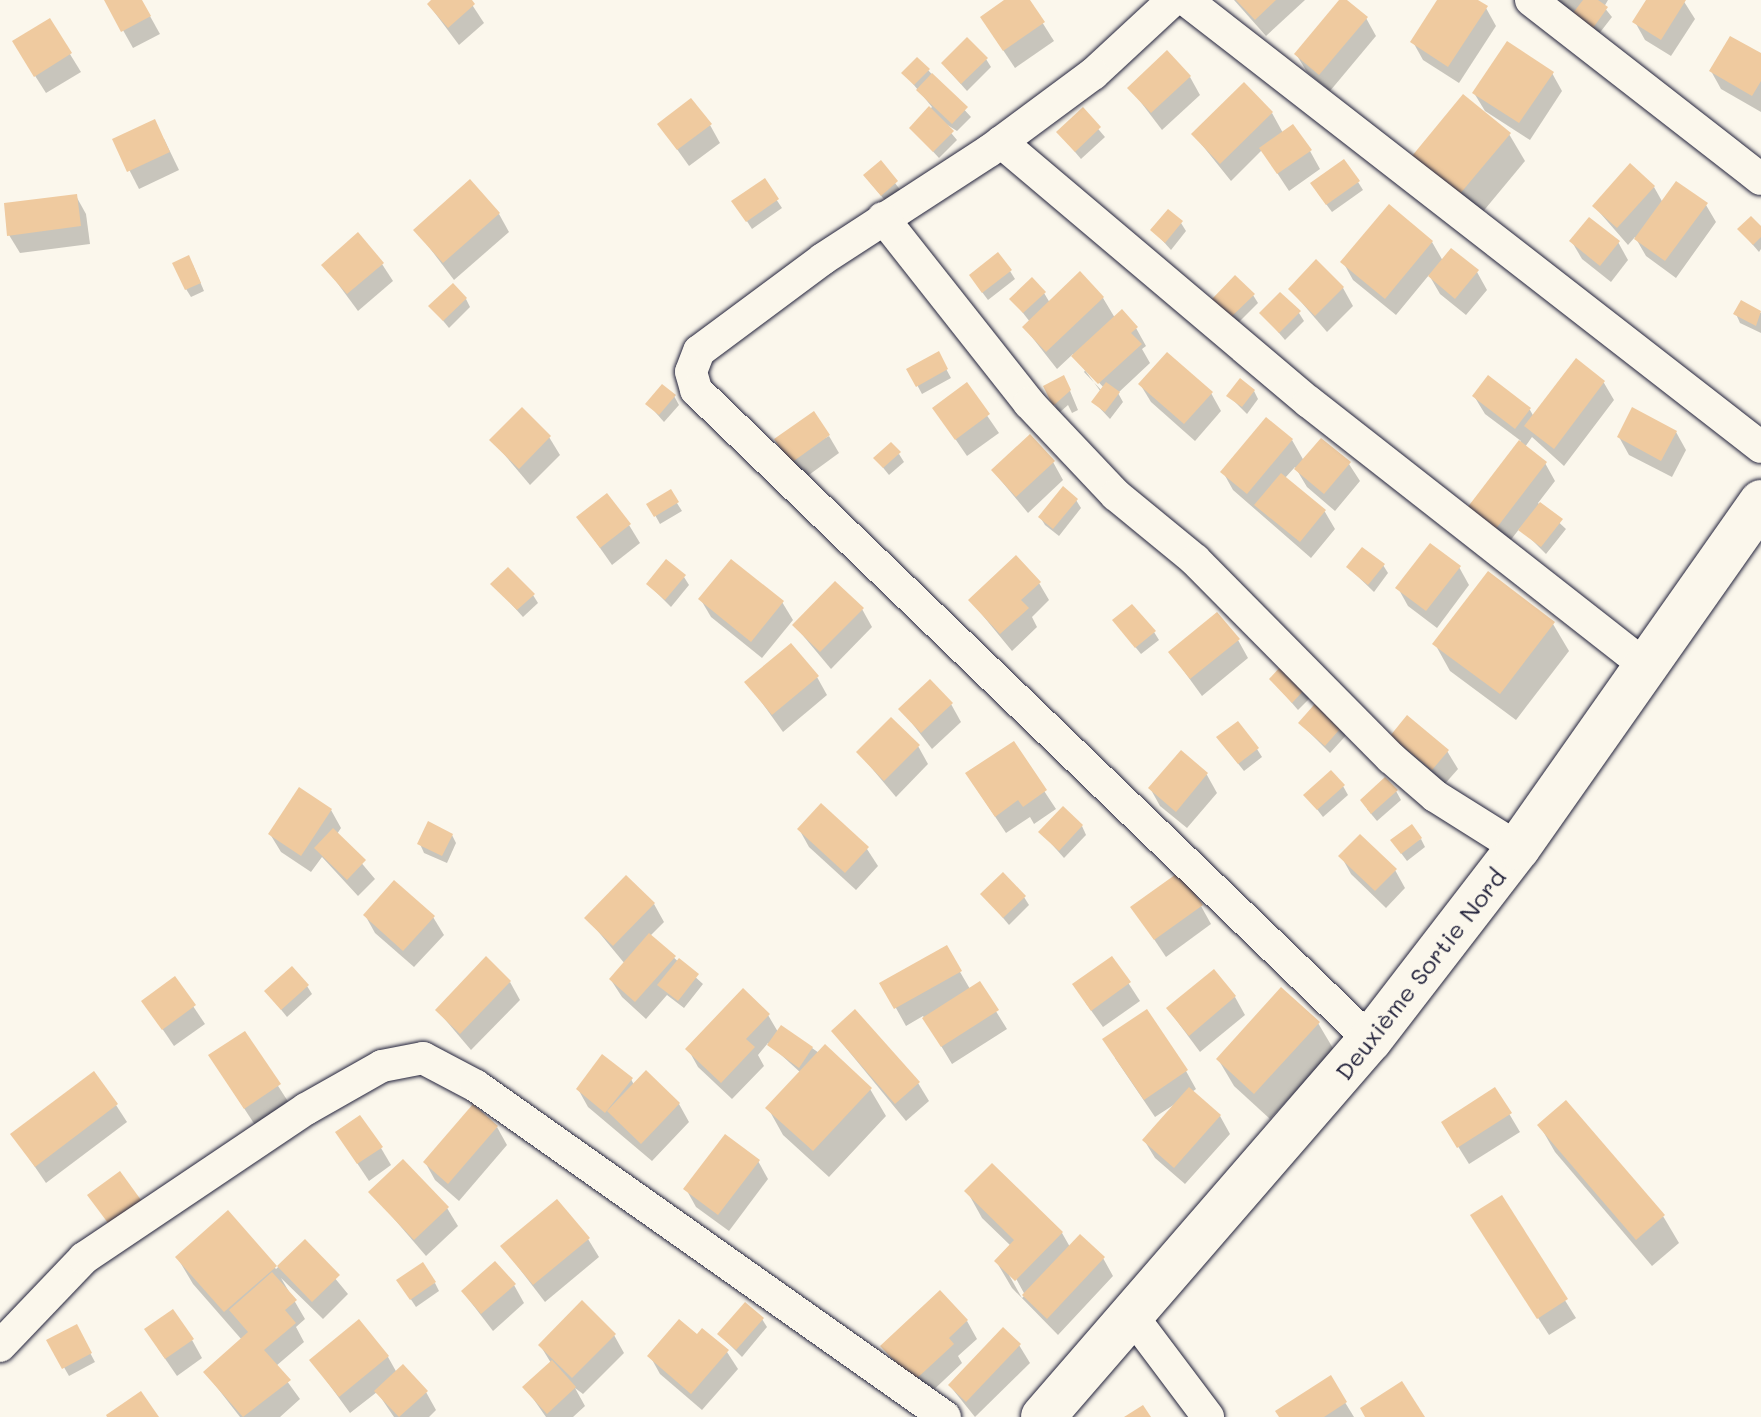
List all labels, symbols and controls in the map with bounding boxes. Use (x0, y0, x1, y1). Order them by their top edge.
street label: Deuxième Sortie Nord (1329, 863, 1511, 1085)

